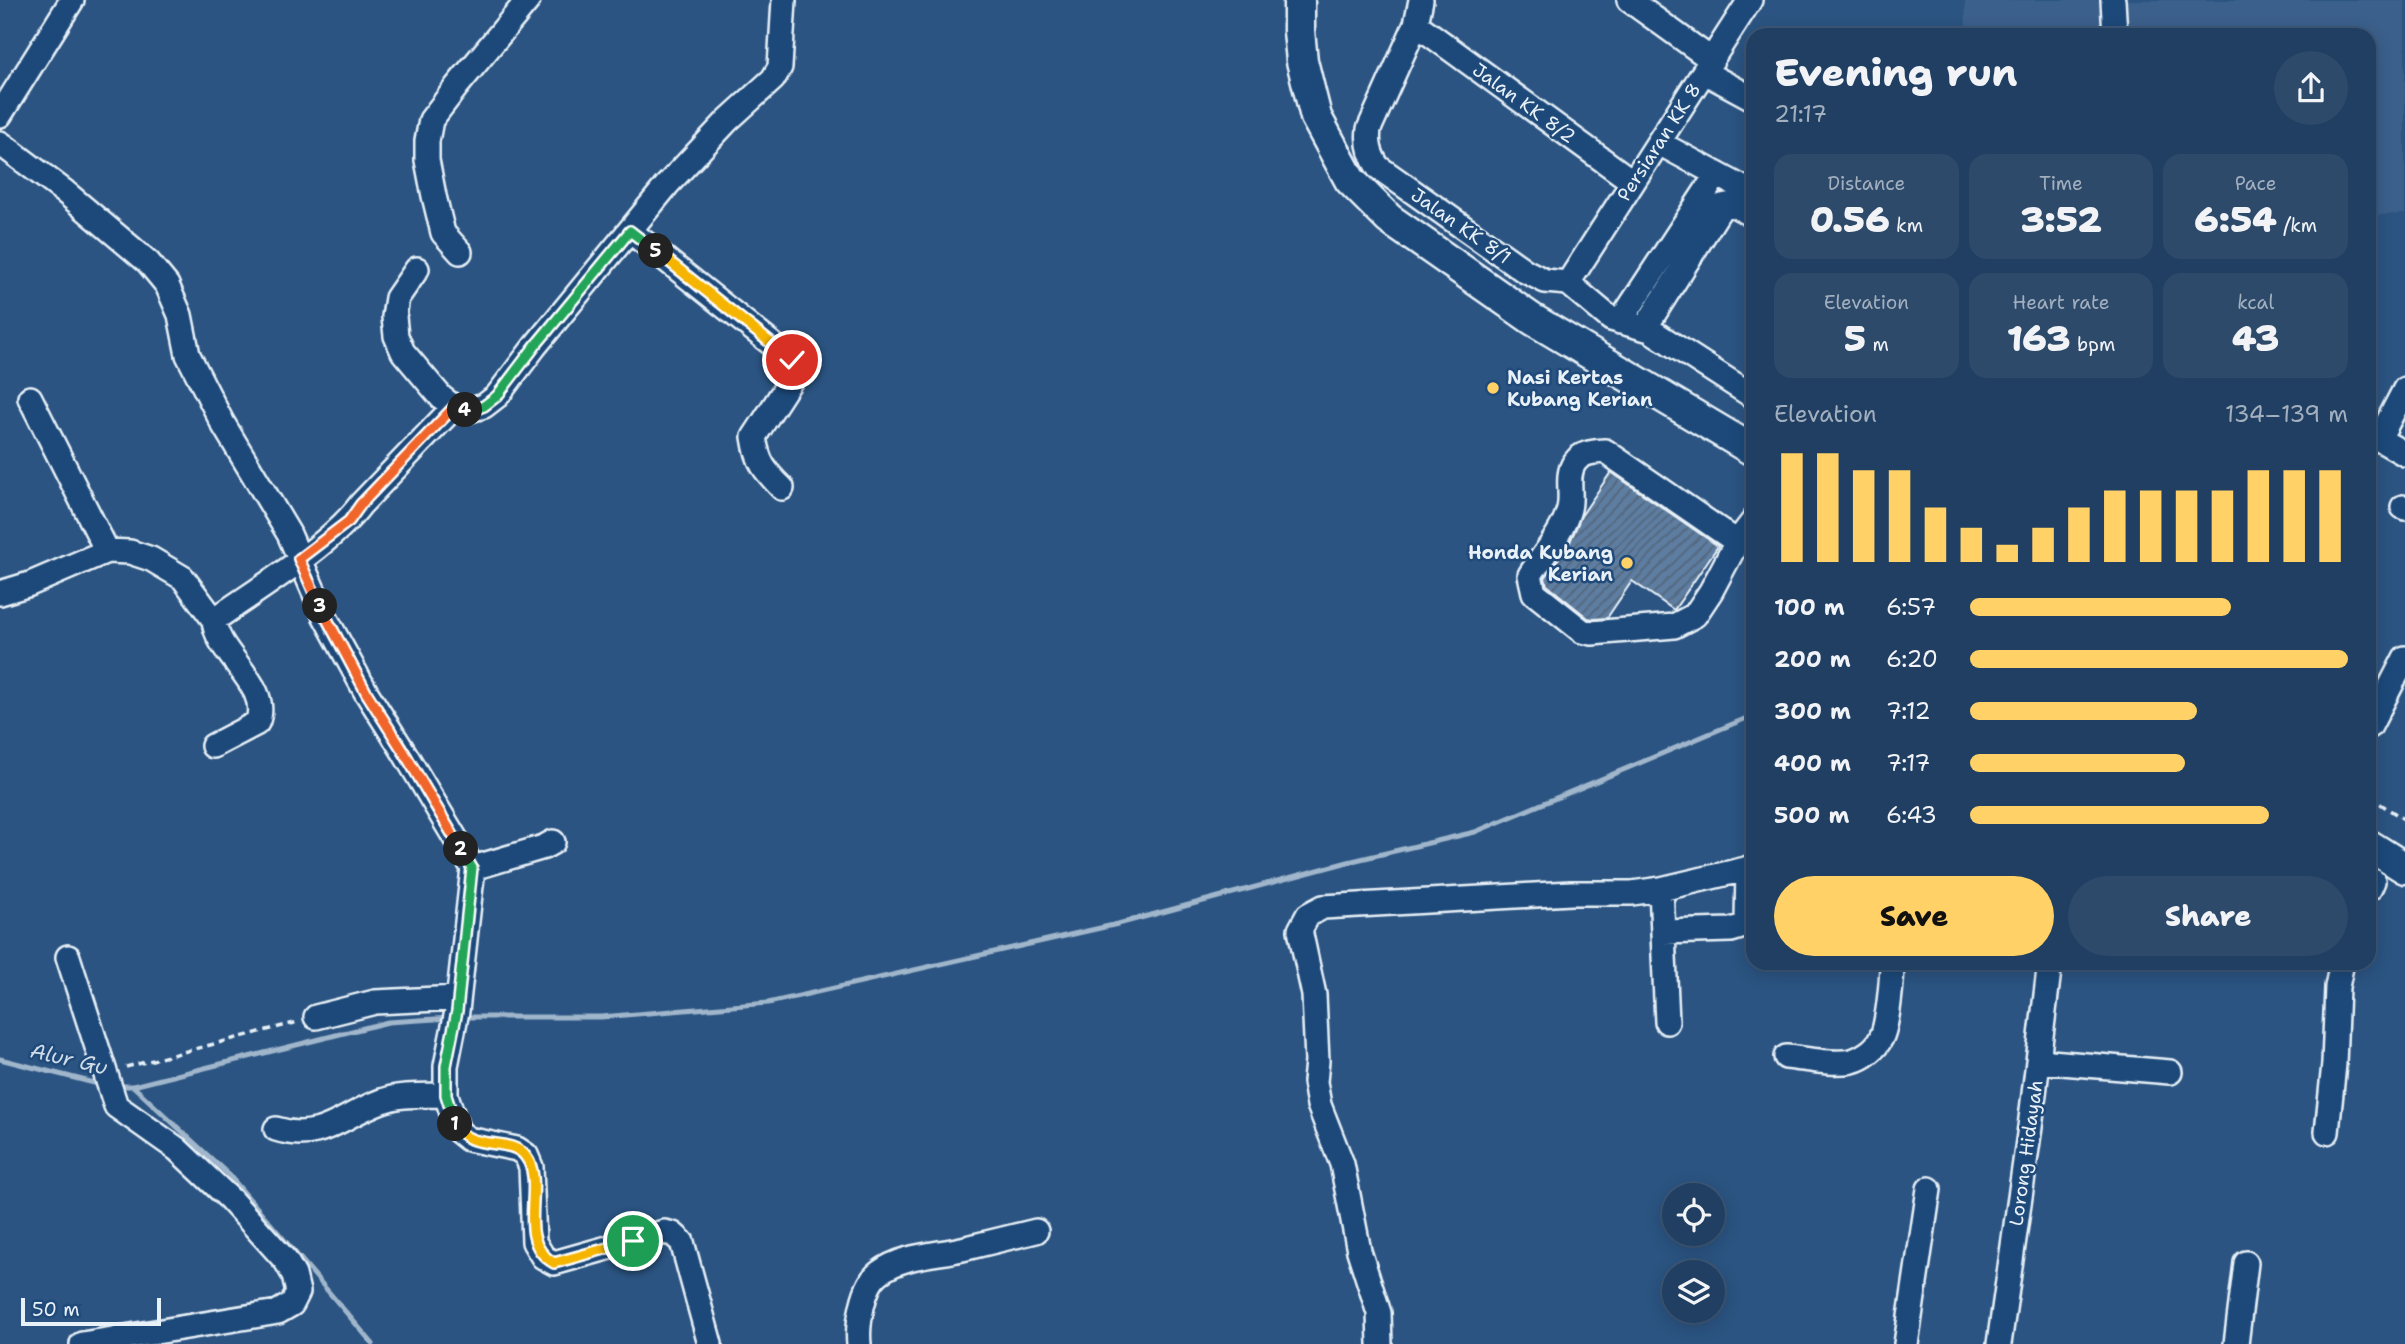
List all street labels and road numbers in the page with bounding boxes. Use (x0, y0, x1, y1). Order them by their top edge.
street label: Jalan KK 8/2 (1467, 57, 1581, 149)
street label: Persiaran KK 8 (1611, 78, 1707, 206)
street label: Jalan KK 8/1 (1406, 182, 1516, 270)
street label: Lorong Hidayah (2003, 1078, 2049, 1228)

